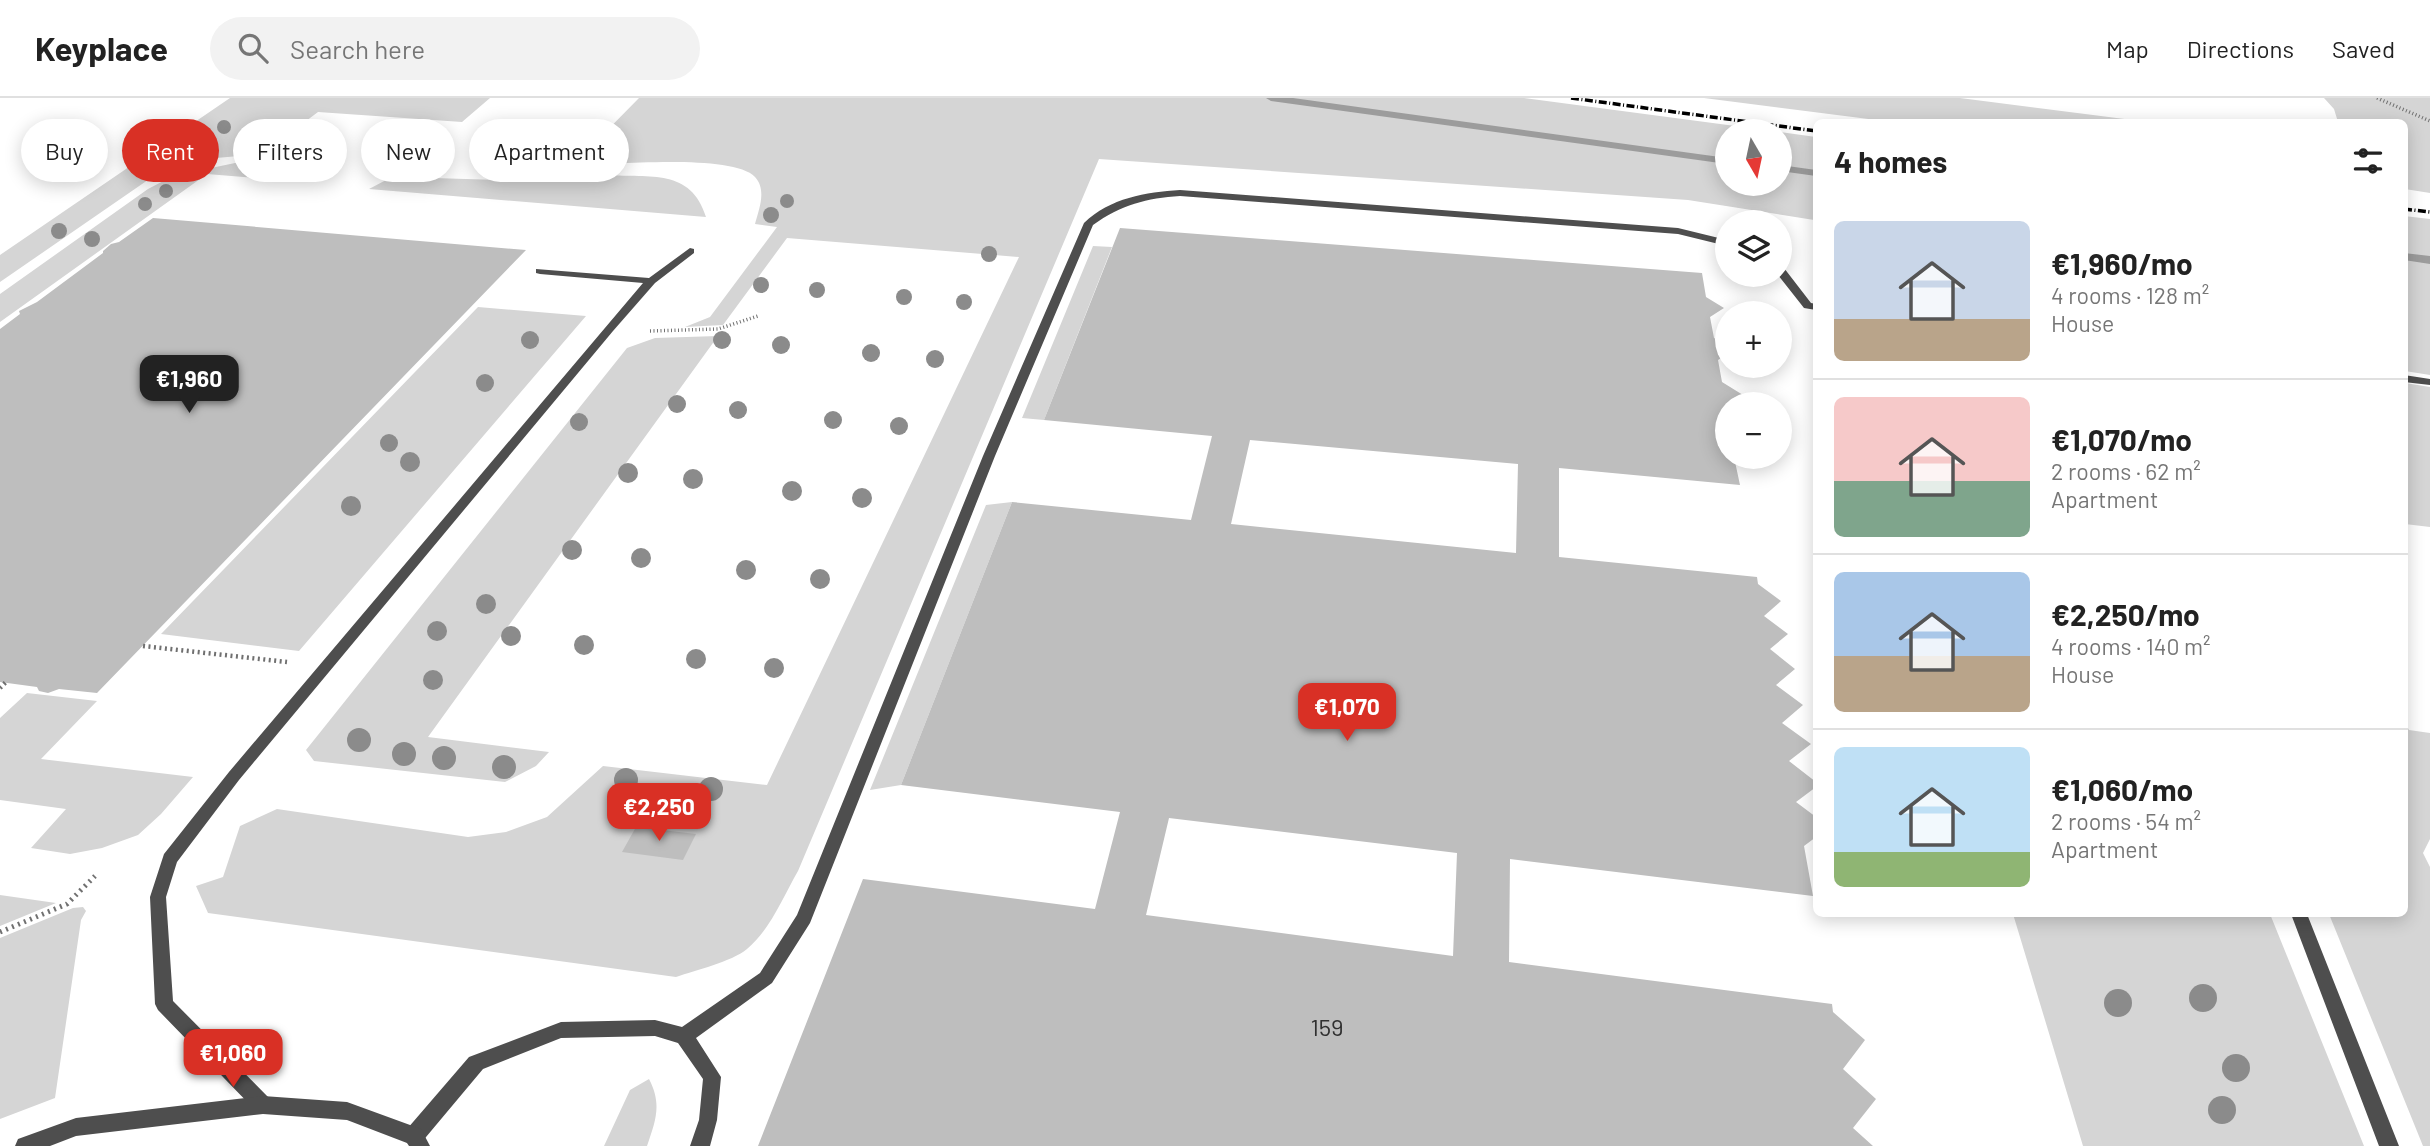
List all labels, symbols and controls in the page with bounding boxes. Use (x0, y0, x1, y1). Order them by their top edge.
search box (210, 17, 700, 80)
text: Keyplace (35, 28, 168, 68)
icon: search (234, 29, 272, 67)
text: Search here (290, 33, 425, 64)
text: Map (2106, 34, 2149, 63)
text: Directions (2187, 34, 2294, 63)
text: Saved (2332, 34, 2395, 63)
chip: Buy (21, 119, 108, 182)
chip: Rent (122, 119, 219, 182)
chip: Filters (233, 119, 347, 182)
chip: New (361, 119, 455, 182)
chip: Apartment (469, 119, 629, 182)
north arrow (1715, 119, 1792, 196)
map controls (1715, 119, 1792, 469)
icon: filters (2349, 142, 2387, 180)
text: 4 homes (1834, 143, 1947, 179)
button: layers (1715, 210, 1792, 287)
text: €1,960/mo (2051, 245, 2193, 281)
icon: home (1890, 249, 1974, 333)
text: 4 rooms · 128 m² (2051, 281, 2209, 309)
button: + (1715, 301, 1792, 378)
text: House (2051, 309, 2114, 337)
pin: €1,960 (132, 356, 246, 415)
text: €1,960 (156, 364, 222, 392)
button: − (1715, 392, 1792, 469)
text: €1,070/mo (2051, 421, 2192, 457)
icon: home (1890, 425, 1974, 509)
text: 2 rooms · 62 m² (2051, 457, 2201, 485)
text: Apartment (2051, 485, 2158, 513)
text: €2,250/mo (2051, 596, 2200, 632)
icon: home (1890, 600, 1974, 684)
text: 4 rooms · 140 m² (2051, 632, 2211, 660)
text: House (2051, 660, 2114, 688)
pin: €1,070 (1290, 684, 1404, 743)
text: €1,070 (1314, 692, 1380, 720)
text: €1,060/mo (2051, 771, 2193, 807)
icon: home (1890, 775, 1974, 859)
pin: €2,250 (602, 784, 716, 843)
text: €2,250 (623, 792, 695, 820)
text: 2 rooms · 54 m² (2051, 807, 2201, 835)
text: Apartment (2051, 835, 2158, 863)
house number: 159 (1310, 1012, 1344, 1041)
pin: €1,060 (176, 1030, 290, 1089)
text: €1,060 (200, 1038, 266, 1066)

